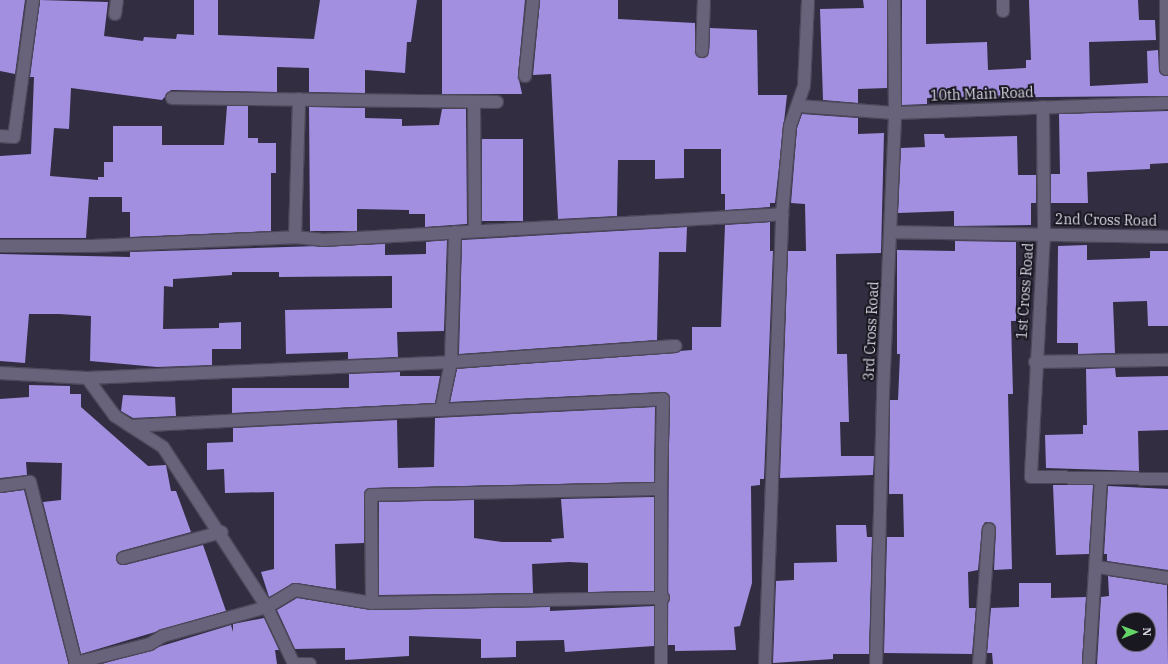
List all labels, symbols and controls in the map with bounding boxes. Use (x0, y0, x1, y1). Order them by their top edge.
street label: 10th Main Road (930, 84, 1034, 104)
street label: 2nd Cross Road (1055, 211, 1157, 229)
street label: 1st Cross Road (1013, 242, 1037, 340)
street label: 3rd Cross Road (860, 281, 882, 381)
north arrow (1116, 612, 1156, 652)
text: N (1140, 627, 1154, 636)

